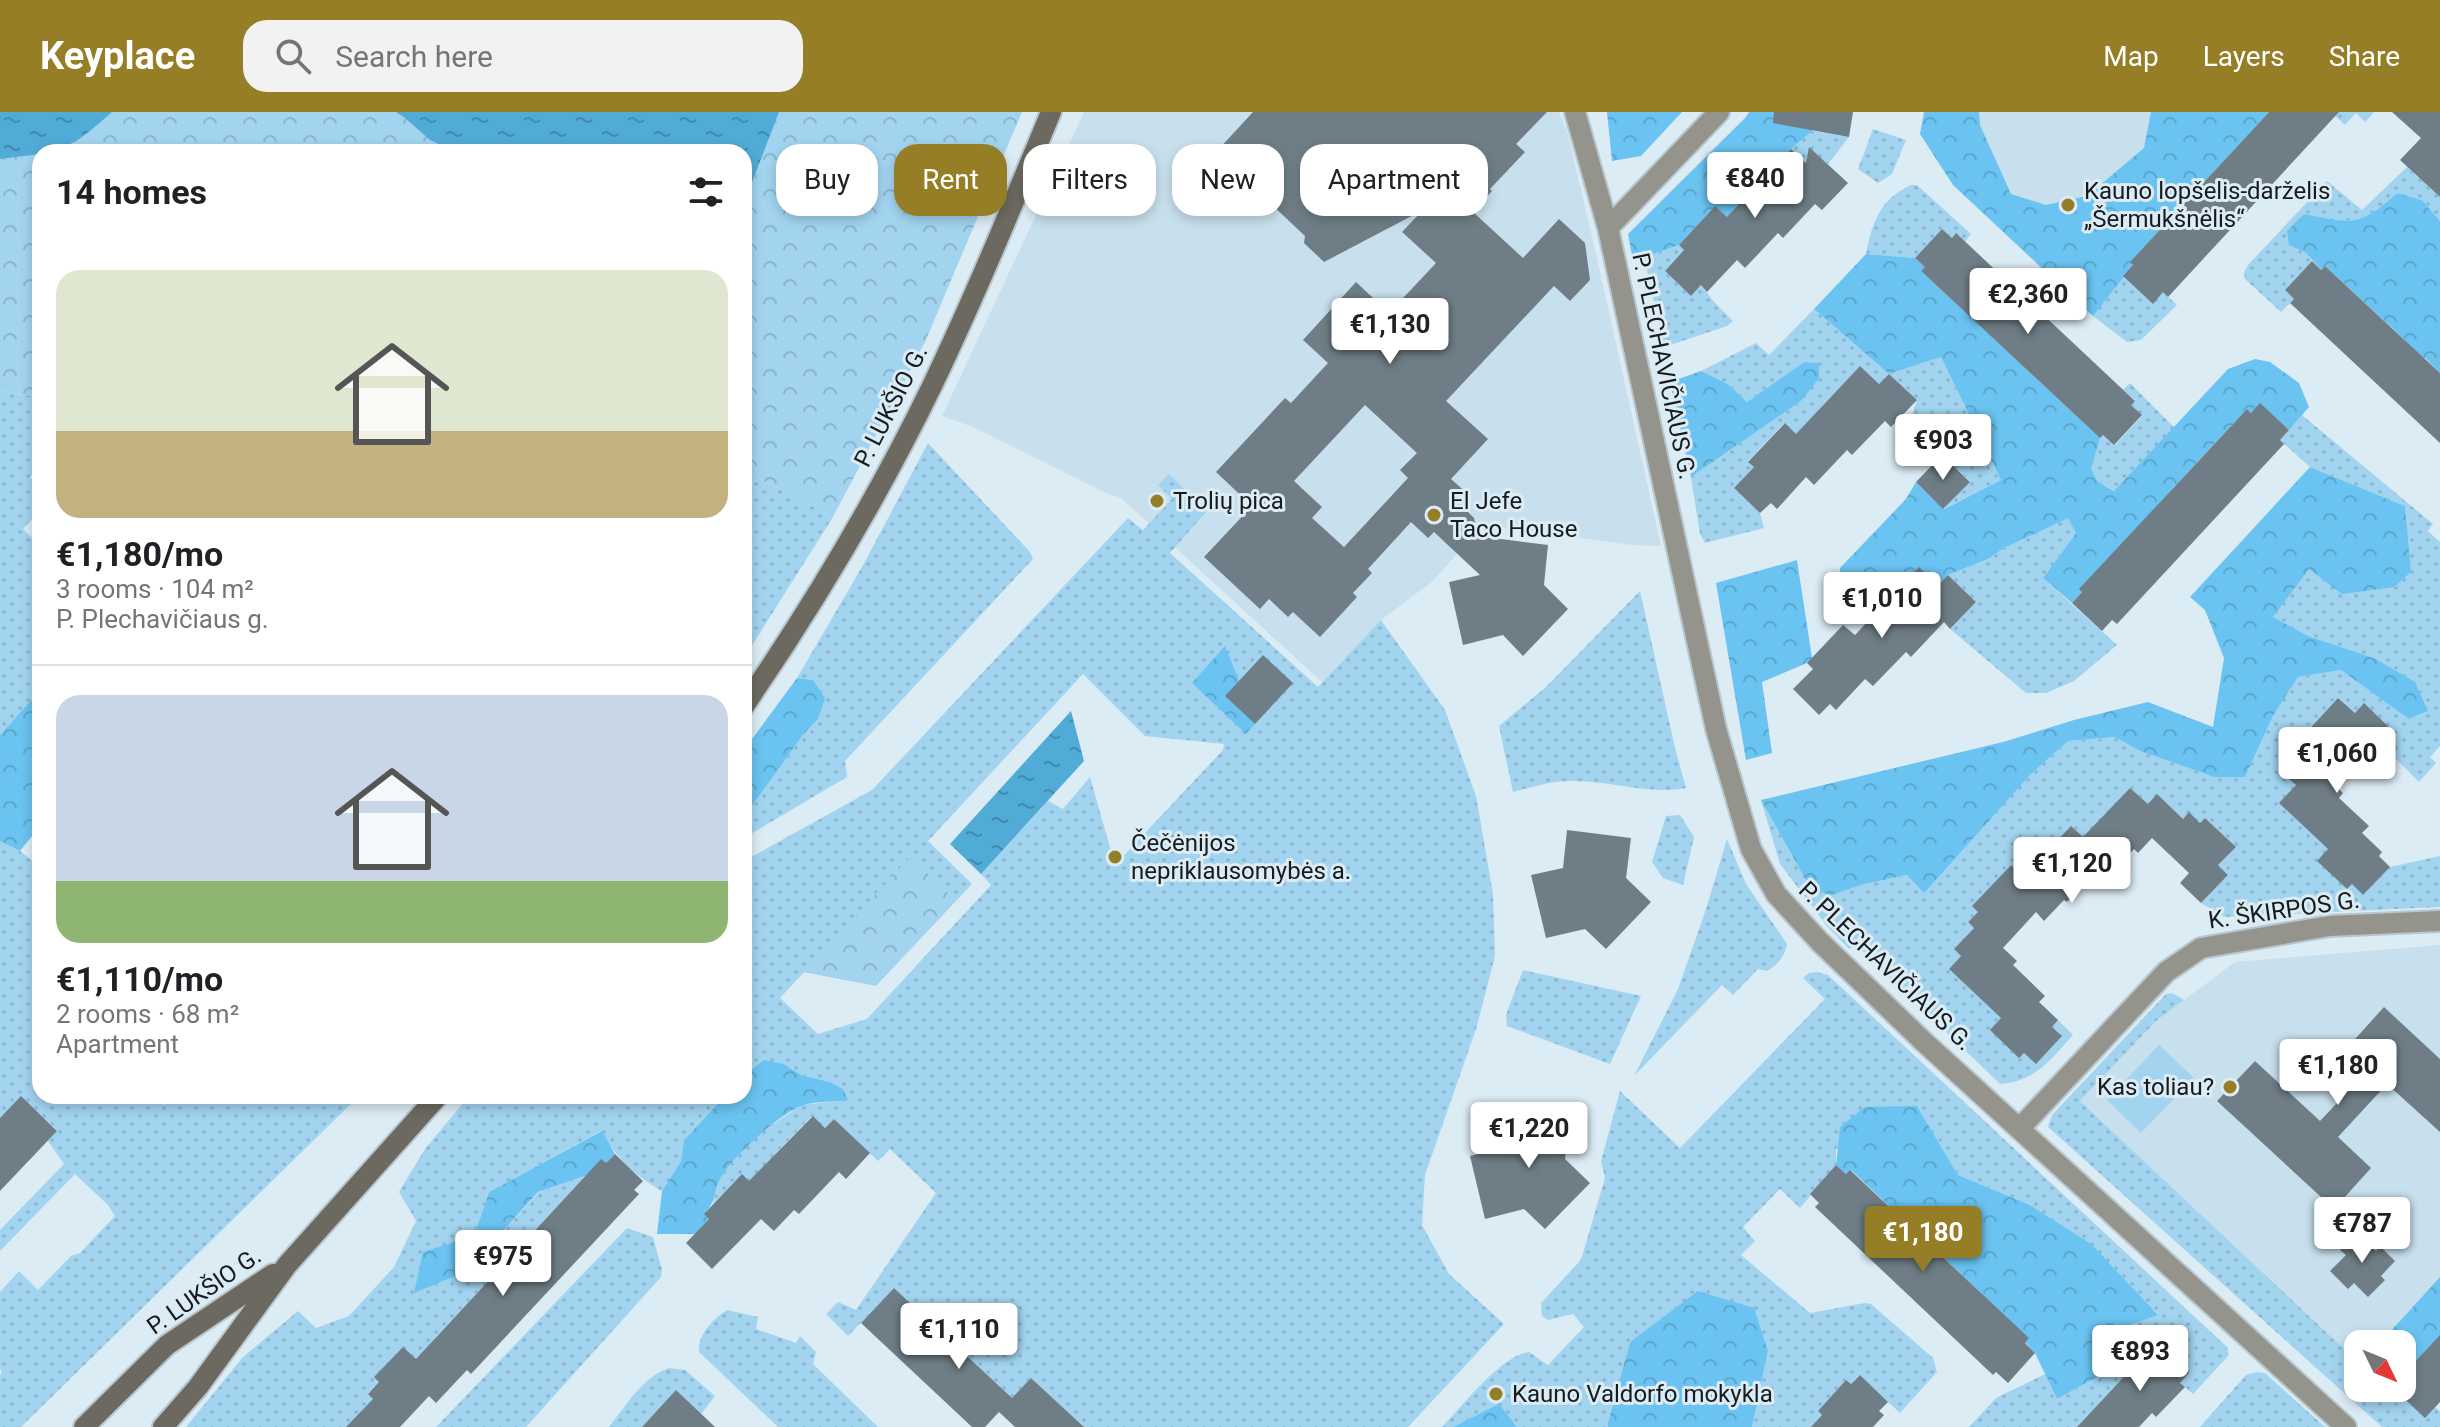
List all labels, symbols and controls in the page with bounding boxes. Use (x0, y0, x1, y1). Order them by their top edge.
search box (243, 20, 803, 92)
text: Keyplace (40, 34, 195, 78)
icon: search (271, 34, 315, 78)
text: Search here (335, 39, 493, 74)
text: Map (2103, 40, 2159, 73)
text: Layers (2203, 40, 2285, 73)
text: Share (2329, 40, 2400, 73)
chip: Buy (776, 144, 878, 216)
chip: Rent (894, 144, 1007, 216)
chip: Filters (1023, 144, 1156, 216)
chip: New (1172, 144, 1284, 216)
chip: Apartment (1300, 144, 1488, 216)
pin: €840 (1708, 152, 1802, 220)
text: €840 (1725, 163, 1785, 193)
icon: filters (684, 170, 728, 214)
text: 14 homes (56, 172, 207, 212)
place label: Kauno lopšelis-darželis „Šermukšnėlis“ (2084, 177, 2330, 233)
marker: Kauno lopšelis-darželis „Šermukšnėlis“ (2059, 196, 2077, 214)
street label: P. PLECHAVIČIAUS G. (1626, 250, 1703, 482)
pin: €2,360 (1963, 268, 2093, 336)
text: €2,360 (1988, 279, 2068, 309)
pin: €1,130 (1325, 298, 1455, 366)
text: €1,130 (1350, 309, 1430, 339)
icon: home (320, 322, 464, 466)
street label: P. LUKŠIO G. (848, 341, 934, 471)
pin: €903 (1896, 414, 1990, 482)
text: €903 (1913, 425, 1973, 455)
place label: Trolių pica (1173, 487, 1284, 515)
place label: El Jefe Taco House (1450, 487, 1577, 543)
marker: Trolių pica (1148, 492, 1166, 510)
marker: El Jefe Taco House (1425, 506, 1443, 524)
text: €1,180/mo (56, 534, 223, 574)
pin: €1,010 (1817, 572, 1947, 640)
text: 3 rooms · 104 m² (56, 574, 254, 604)
text: €1,010 (1842, 583, 1922, 613)
text: P. Plechavičiaus g. (56, 604, 269, 634)
pin: €1,060 (2272, 727, 2402, 795)
text: €1,060 (2297, 738, 2377, 768)
icon: home (320, 747, 464, 891)
place label: Čečėnijos nepriklausomybės a. (1131, 828, 1351, 885)
pin: €1,120 (2007, 837, 2137, 905)
marker: Čečėnijos nepriklausomybės a. (1106, 848, 1124, 866)
text: €1,120 (2032, 848, 2112, 878)
street label: P. PLECHAVIČIAUS G. (1793, 875, 1980, 1056)
street label: K. ŠKIRPOS G. (2207, 886, 2361, 934)
text: €1,110/mo (56, 959, 223, 999)
text: 2 rooms · 68 m² (56, 999, 239, 1029)
text: Apartment (56, 1029, 179, 1059)
pin: €1,180 (2273, 1039, 2403, 1107)
text: €1,180 (2298, 1050, 2378, 1080)
place label: Kas toliau? (2097, 1073, 2214, 1101)
marker: Kas toliau? (2221, 1078, 2239, 1096)
pin: €1,220 (1464, 1102, 1594, 1170)
text: €1,220 (1489, 1113, 1569, 1143)
pin: €787 (2315, 1197, 2409, 1265)
pin: €1,180 (1858, 1206, 1988, 1274)
text: €787 (2332, 1208, 2392, 1238)
text: €1,180 (1883, 1217, 1963, 1247)
pin: €975 (456, 1230, 550, 1298)
text: €975 (473, 1241, 533, 1271)
street label: P. LUKŠIO G. (142, 1242, 266, 1340)
pin: €1,110 (894, 1303, 1024, 1371)
text: €1,110 (919, 1314, 999, 1344)
pin: €893 (2093, 1325, 2187, 1393)
north arrow (2344, 1330, 2416, 1402)
map controls (2344, 1330, 2416, 1402)
text: €893 (2110, 1336, 2170, 1366)
place label: Kauno Valdorfo mokykla (1512, 1380, 1773, 1408)
marker: Kauno Valdorfo mokykla (1487, 1385, 1505, 1403)

